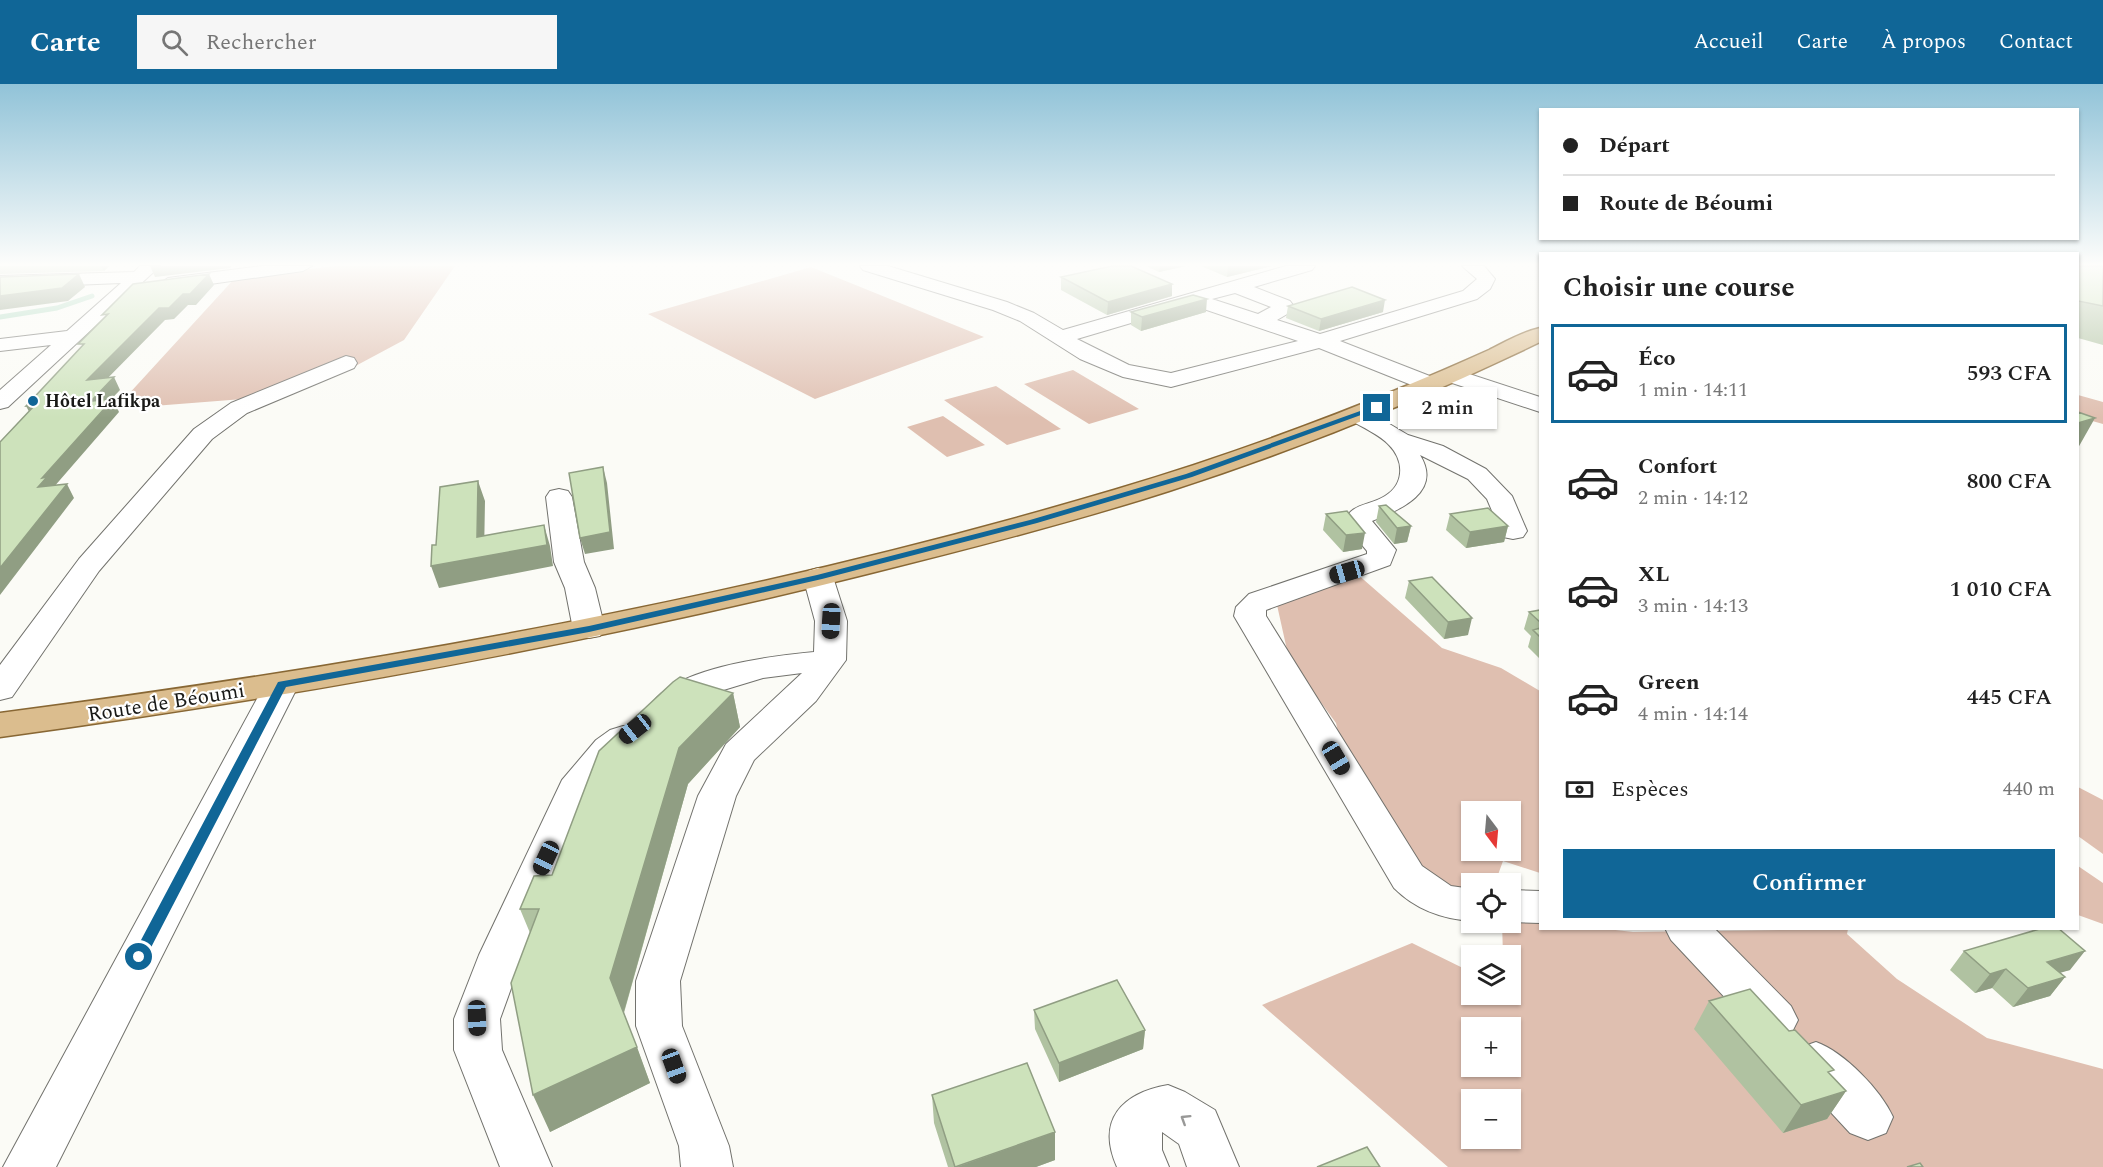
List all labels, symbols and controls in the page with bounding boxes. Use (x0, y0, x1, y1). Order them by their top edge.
search box (137, 15, 557, 69)
text: Carte (30, 21, 101, 64)
icon: search (158, 26, 191, 59)
text: Rechercher (206, 26, 316, 59)
text: Accueil (1693, 26, 1764, 58)
text: Carte (1797, 26, 1848, 58)
text: À propos (1881, 26, 1966, 58)
text: Contact (1999, 26, 2073, 58)
text: Départ (1599, 129, 1670, 162)
text: Route de Béoumi (1599, 187, 1773, 220)
text: Choisir une course (1563, 267, 1795, 309)
text: Éco (1638, 342, 1676, 375)
icon: car (1566, 347, 1620, 401)
text: 593 CFA (1967, 357, 2052, 390)
text: 1 min · 14:11 (1638, 375, 1748, 405)
callout: 2 min (1398, 387, 1497, 429)
place label: Hôtel Lafikpa (45, 388, 161, 415)
text: 2 min (1422, 393, 1473, 423)
marker: Hôtel Lafikpa (26, 394, 40, 408)
route end (1363, 394, 1390, 421)
text: Confort (1638, 450, 1717, 483)
icon: car (1566, 455, 1620, 509)
text: 800 CFA (1967, 465, 2052, 498)
text: 2 min · 14:12 (1638, 483, 1748, 513)
car (1327, 558, 1367, 586)
text: XL (1638, 558, 1669, 591)
icon: car (1566, 563, 1620, 617)
text: 1 010 CFA (1949, 573, 2052, 606)
text: 3 min · 14:13 (1638, 591, 1748, 621)
car (821, 603, 841, 639)
text: Green (1638, 666, 1700, 699)
icon: car (1566, 671, 1620, 725)
street label: Route de Béoumi (85, 675, 247, 731)
text: 445 CFA (1967, 681, 2052, 714)
text: 4 min · 14:14 (1638, 699, 1748, 729)
car (615, 711, 655, 747)
car (1319, 738, 1353, 778)
icon: cash (1563, 773, 1596, 806)
text: Espèces (1611, 773, 1689, 806)
text: 440 m (2003, 774, 2055, 804)
north arrow (1461, 801, 1521, 861)
map controls (1461, 801, 1521, 1149)
car (530, 838, 562, 878)
button: Confirmer (1563, 849, 2055, 918)
button: locate (1461, 873, 1521, 933)
route start (125, 943, 152, 970)
button: layers (1461, 945, 1521, 1005)
car (467, 1000, 487, 1036)
button: + (1461, 1017, 1521, 1077)
car (659, 1046, 689, 1086)
button: − (1461, 1089, 1521, 1149)
one-way arrow (1181, 1115, 1192, 1126)

